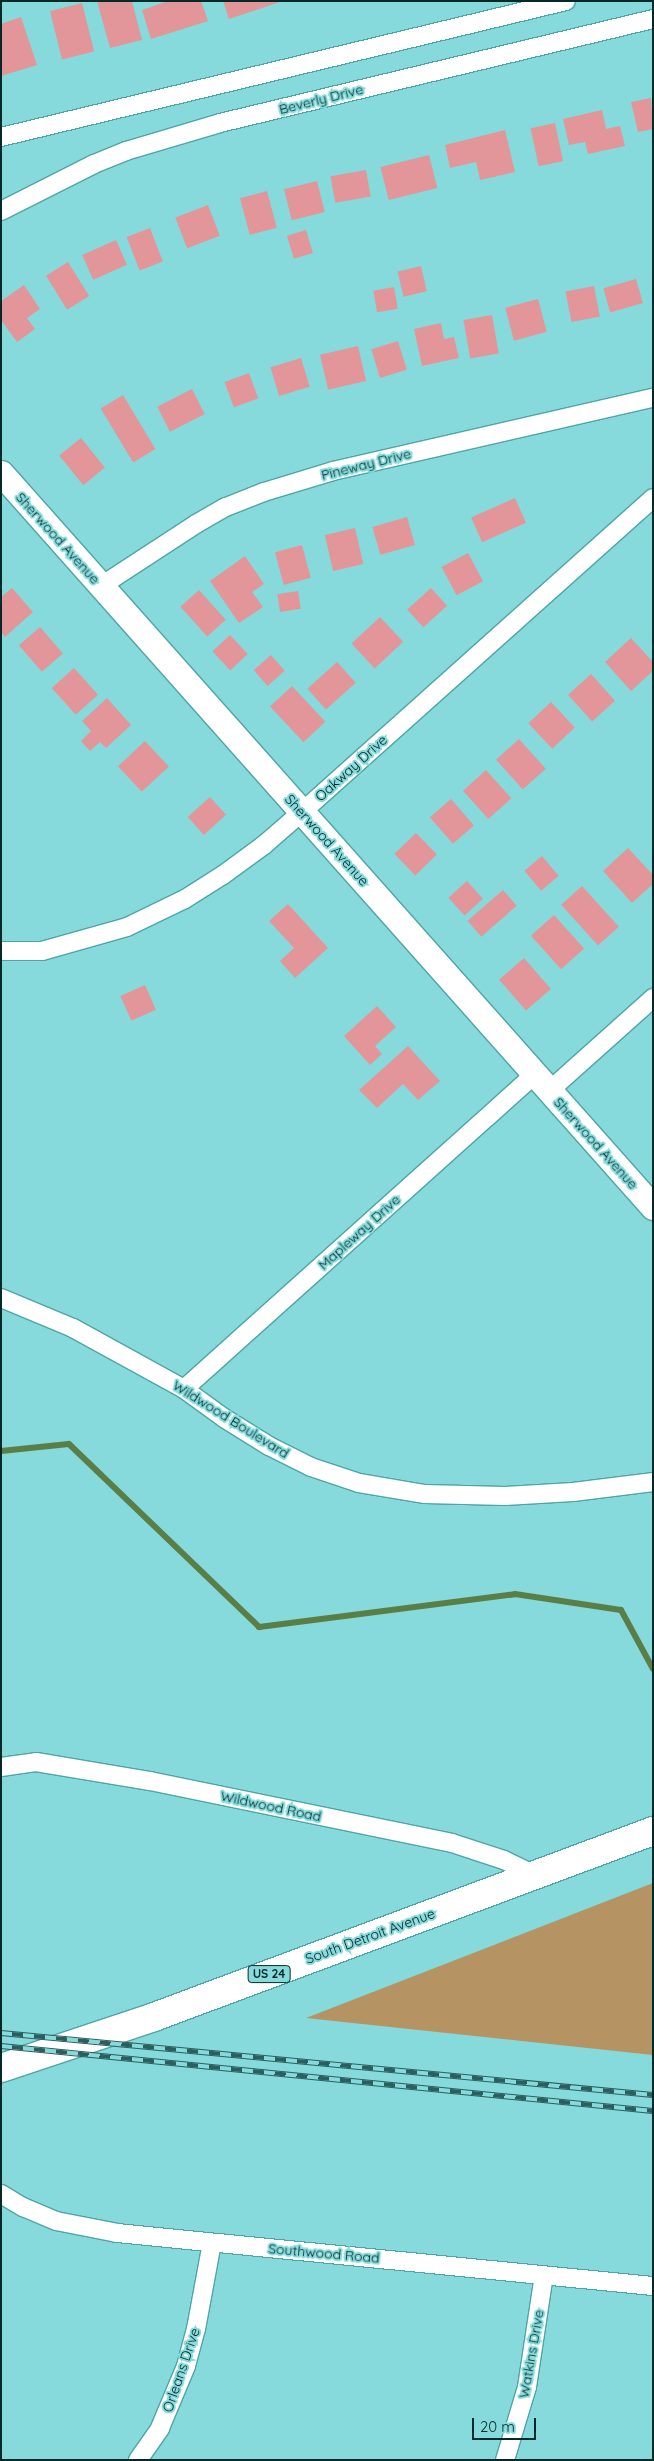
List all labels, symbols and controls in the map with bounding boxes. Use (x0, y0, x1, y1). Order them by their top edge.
street label: Beverly Drive (277, 80, 365, 118)
street label: Pineway Drive (319, 445, 413, 483)
street label: Sherwood Avenue (12, 489, 104, 587)
street label: Oakway Drive (311, 731, 391, 805)
street label: Sherwood Avenue (281, 791, 373, 889)
street label: Sherwood Avenue (550, 1094, 642, 1192)
street label: Mapleway Drive (315, 1191, 403, 1273)
street label: Wildwood Boulevard (170, 1376, 292, 1462)
street label: Wildwood Road (219, 1787, 323, 1825)
street label: South Detroit Avenue (303, 1905, 437, 1967)
road number: US 24 (246, 1965, 292, 1984)
street label: Southwood Road (268, 2240, 380, 2266)
street label: Watkins Drive (515, 2309, 547, 2399)
street label: Orleans Drive (159, 2326, 203, 2414)
scale bar (474, 2408, 538, 2440)
text: 20 m (480, 2417, 515, 2436)

